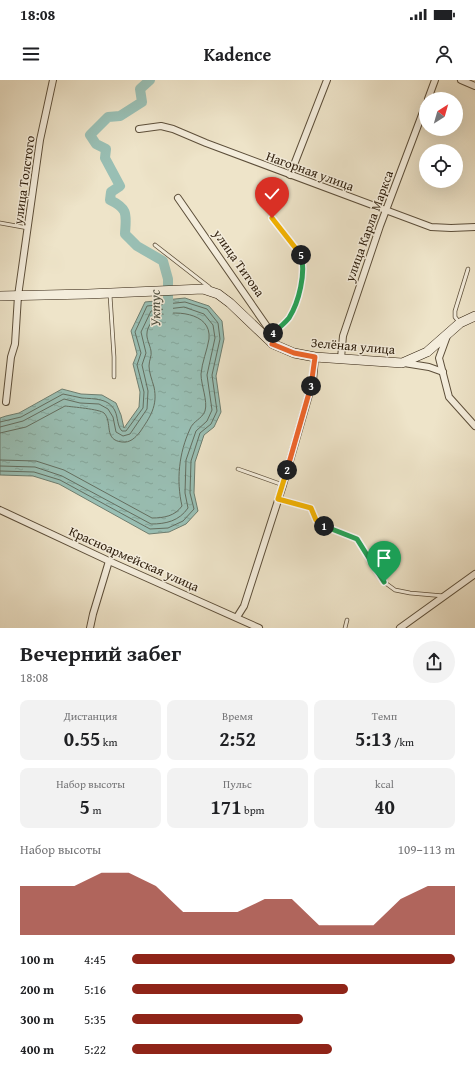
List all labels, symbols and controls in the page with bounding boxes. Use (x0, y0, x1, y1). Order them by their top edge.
text: 18:08 (20, 4, 55, 25)
text: Kadence (204, 41, 271, 68)
icon: menu (20, 43, 42, 65)
icon: person (433, 43, 455, 65)
north arrow (419, 92, 463, 136)
map controls (419, 92, 463, 188)
street label: улица Толстого (8, 134, 40, 227)
button: locate (419, 144, 463, 188)
street label: Нагорная улица (263, 146, 357, 196)
street label: улица Карла Маркса (340, 167, 398, 285)
pin (255, 177, 289, 218)
icon: check (261, 183, 283, 205)
street label: улица Титова (208, 225, 270, 301)
pin: 5 (291, 245, 311, 265)
text: 5 (298, 247, 304, 263)
water label: Уктус (145, 289, 165, 327)
pin: 4 (263, 323, 283, 343)
text: 4 (270, 325, 276, 341)
street label: Зелёная улица (310, 333, 397, 359)
pin: 3 (301, 376, 321, 396)
text: 3 (308, 378, 314, 394)
pin: 2 (277, 460, 297, 480)
text: 2 (284, 462, 290, 478)
pin: 1 (314, 516, 334, 536)
text: 1 (321, 518, 327, 534)
street label: Красноармейская улица (66, 522, 203, 597)
pin (367, 541, 401, 582)
icon: arrive (373, 547, 395, 569)
text: Вечерний забег (20, 637, 181, 669)
button: share (413, 641, 455, 683)
text: 18:08 (20, 668, 48, 687)
text: Дистанция (64, 708, 117, 724)
text: Время (222, 708, 253, 724)
text: Темп (372, 708, 397, 724)
text: 0.55 (64, 724, 100, 753)
text: 2:52 (219, 724, 256, 753)
text: 5:13 (355, 724, 392, 753)
text: km (100, 734, 117, 750)
text: /km (392, 734, 414, 750)
text: Набор высоты (56, 776, 125, 792)
text: Пульс (223, 776, 252, 792)
text: kcal (375, 776, 394, 792)
text: 5 (80, 792, 90, 821)
text: 171 (210, 792, 242, 821)
text: 40 (374, 792, 395, 821)
text: m (90, 802, 101, 818)
text: bpm (242, 802, 265, 818)
text: Набор высоты (20, 840, 101, 859)
text: 109–113 m (398, 840, 455, 859)
text: 100 m (20, 950, 54, 969)
text: 4:45 (84, 950, 106, 969)
text: 200 m (20, 980, 54, 999)
text: 5:16 (84, 980, 106, 999)
text: 300 m (20, 1010, 54, 1029)
text: 5:35 (84, 1010, 106, 1029)
text: 400 m (20, 1040, 54, 1059)
text: 5:22 (84, 1040, 106, 1059)

